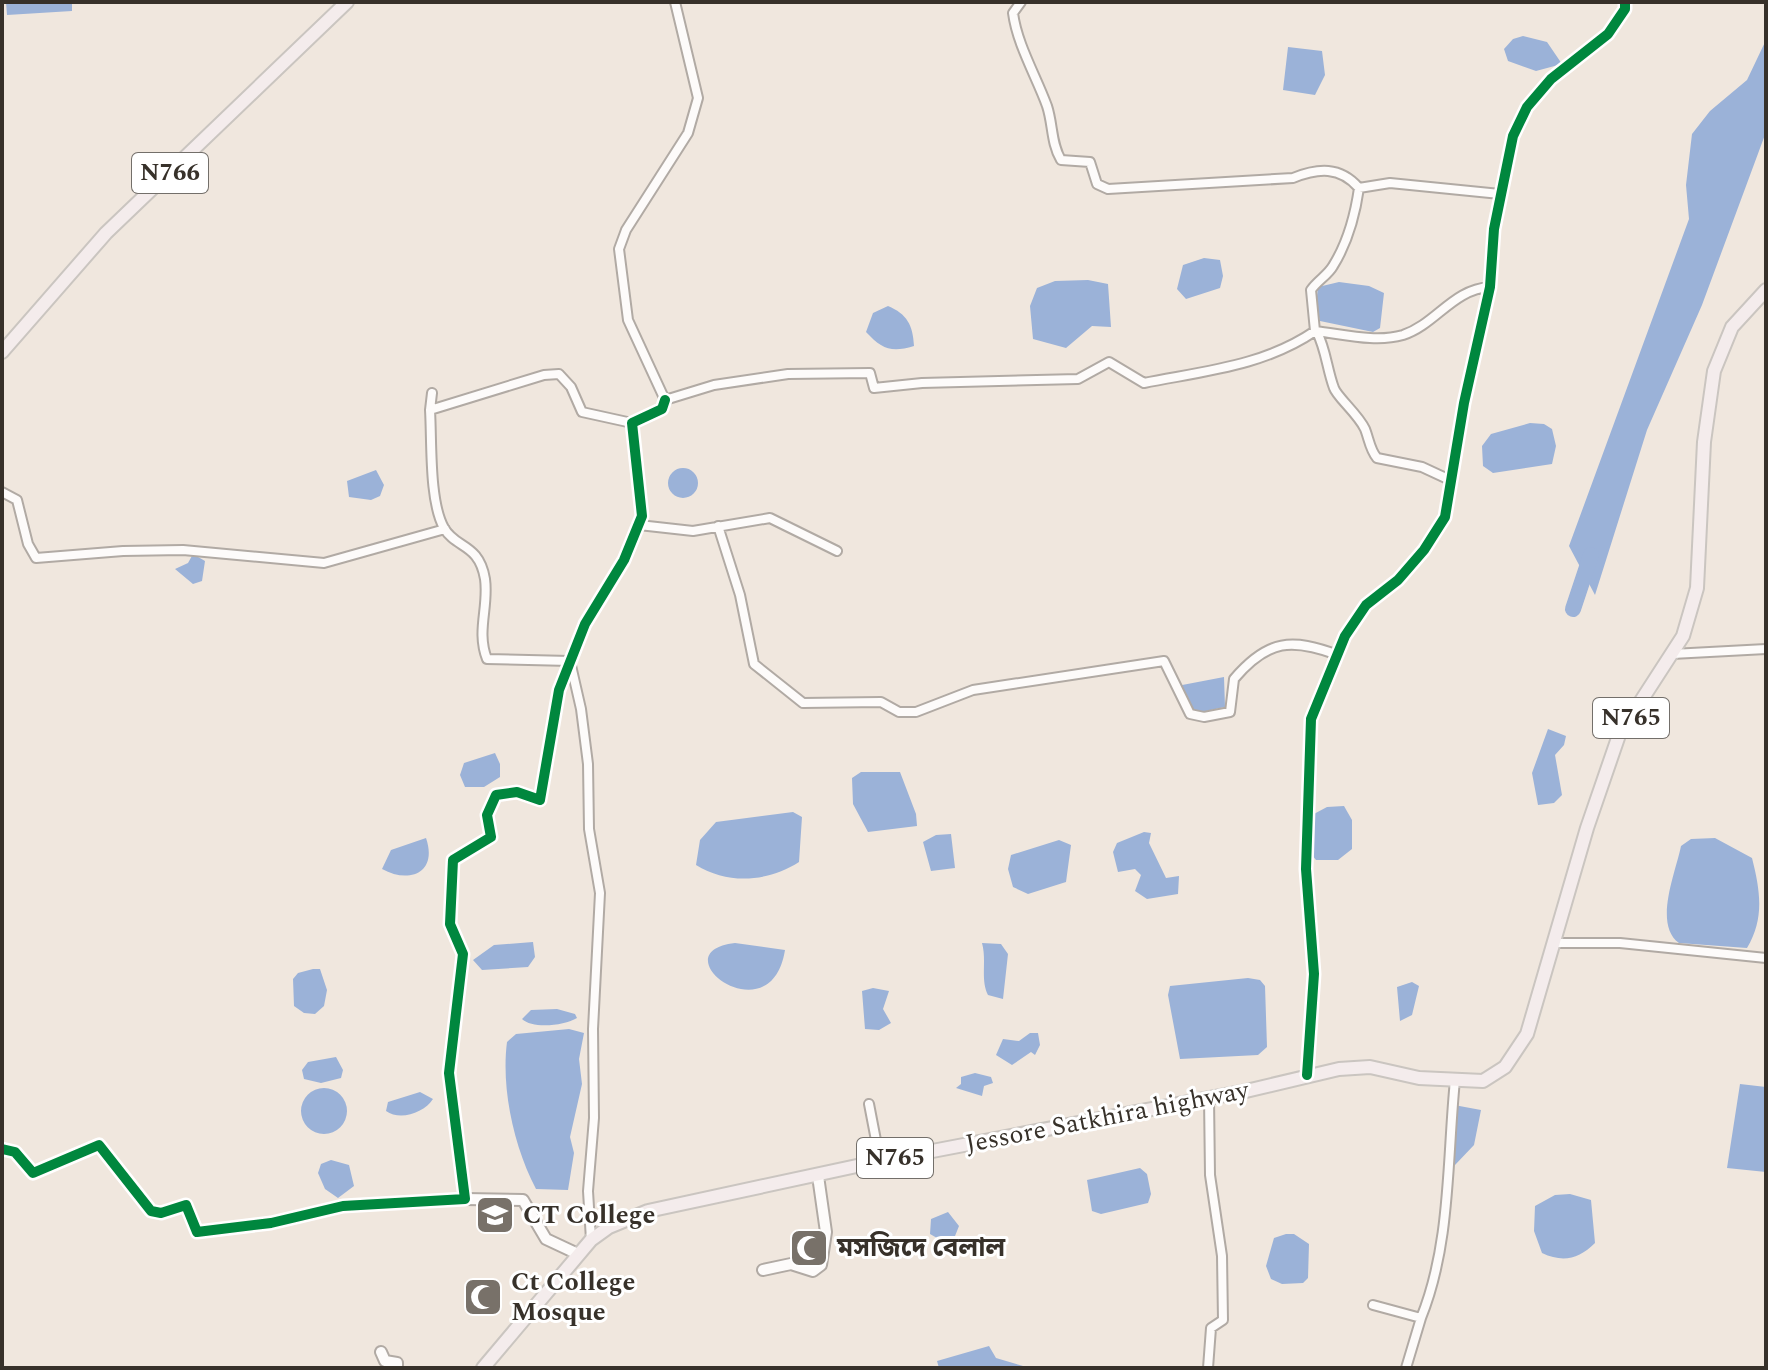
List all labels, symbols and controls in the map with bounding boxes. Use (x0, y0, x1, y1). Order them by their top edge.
road number: N766 (132, 153, 208, 193)
road number: N765 (1593, 698, 1669, 738)
street label: Jessore Satkhira highway (962, 1070, 1254, 1164)
road number: N765 (857, 1138, 933, 1178)
school or university icon: CT College (474, 1194, 516, 1236)
place label: CT College (523, 1195, 655, 1235)
mosque icon: মসজিদে বেলাল (788, 1227, 830, 1269)
place label: মসজিদে বেলাল (836, 1228, 1006, 1268)
place label: Ct College Mosque (511, 1262, 635, 1332)
mosque icon: Ct College Mosque (462, 1276, 504, 1318)

